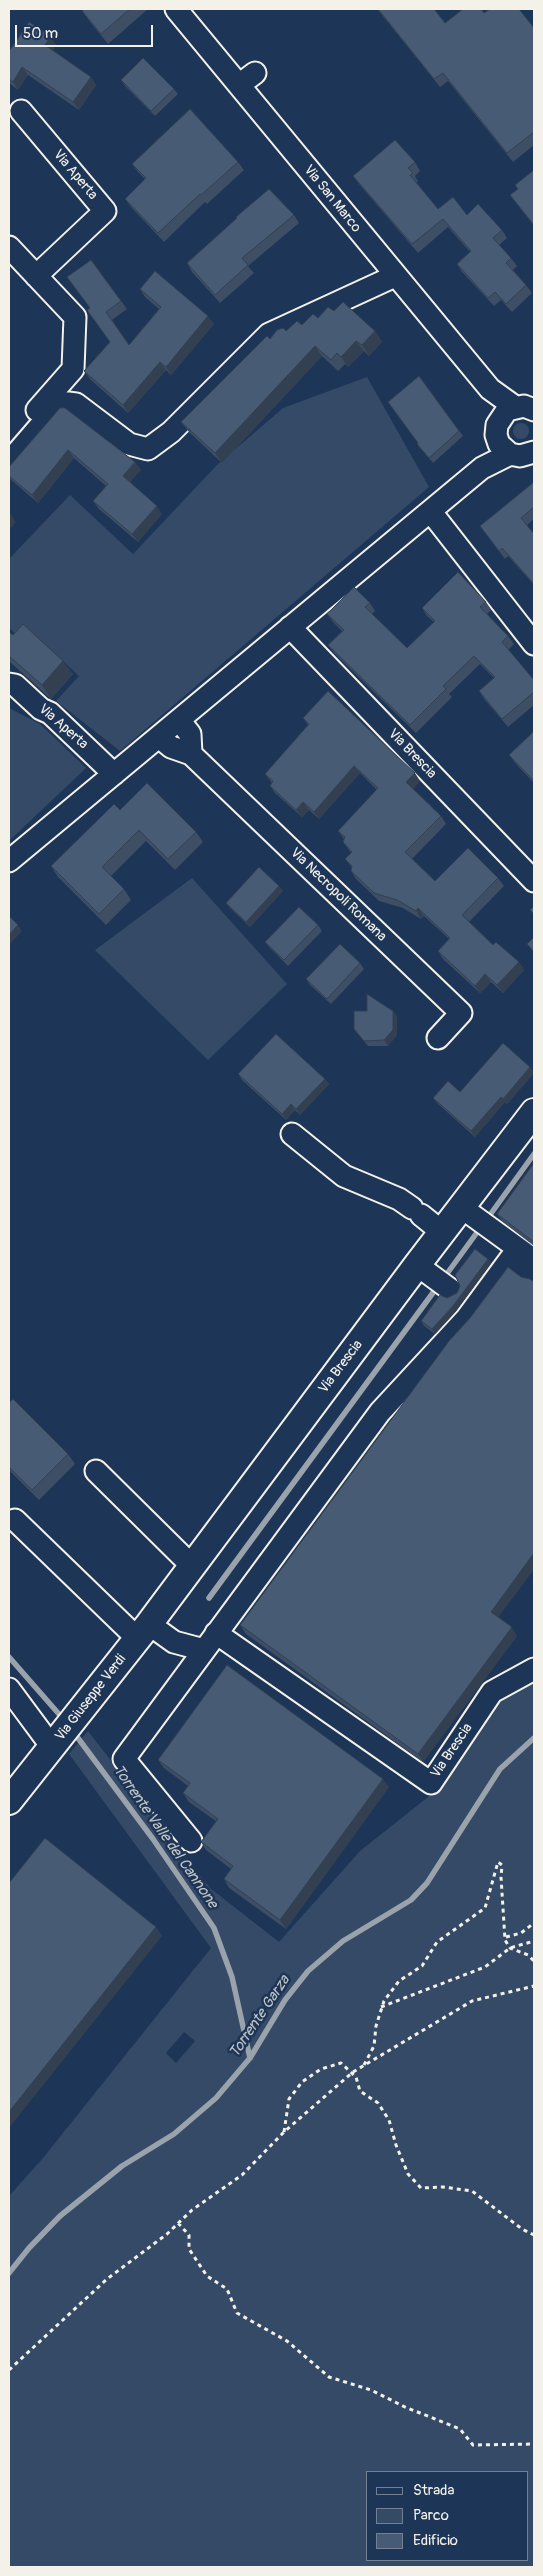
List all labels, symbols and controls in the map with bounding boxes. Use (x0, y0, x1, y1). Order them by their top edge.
scale bar (18, 15, 155, 47)
text: 50 m (23, 24, 58, 43)
street label: Via Aperta (49, 147, 101, 203)
street label: Via San Marco (300, 162, 364, 236)
street label: Via Aperta (35, 701, 91, 753)
street label: Via Brescia (384, 726, 440, 782)
street label: Via Necropoli Romana (286, 845, 390, 945)
street label: Via Brescia (316, 1337, 366, 1397)
street label: Via Giuseppe Verdi (52, 1651, 130, 1745)
street label: Via Brescia (428, 1720, 476, 1782)
water label: Torrente Valle del Cannone (109, 1762, 221, 1912)
water label: Torrente Garza (226, 1972, 294, 2062)
legend (366, 2471, 528, 2561)
text: Strada (413, 2481, 454, 2500)
text: Parco (413, 2506, 449, 2525)
text: Edificio (413, 2531, 458, 2550)

